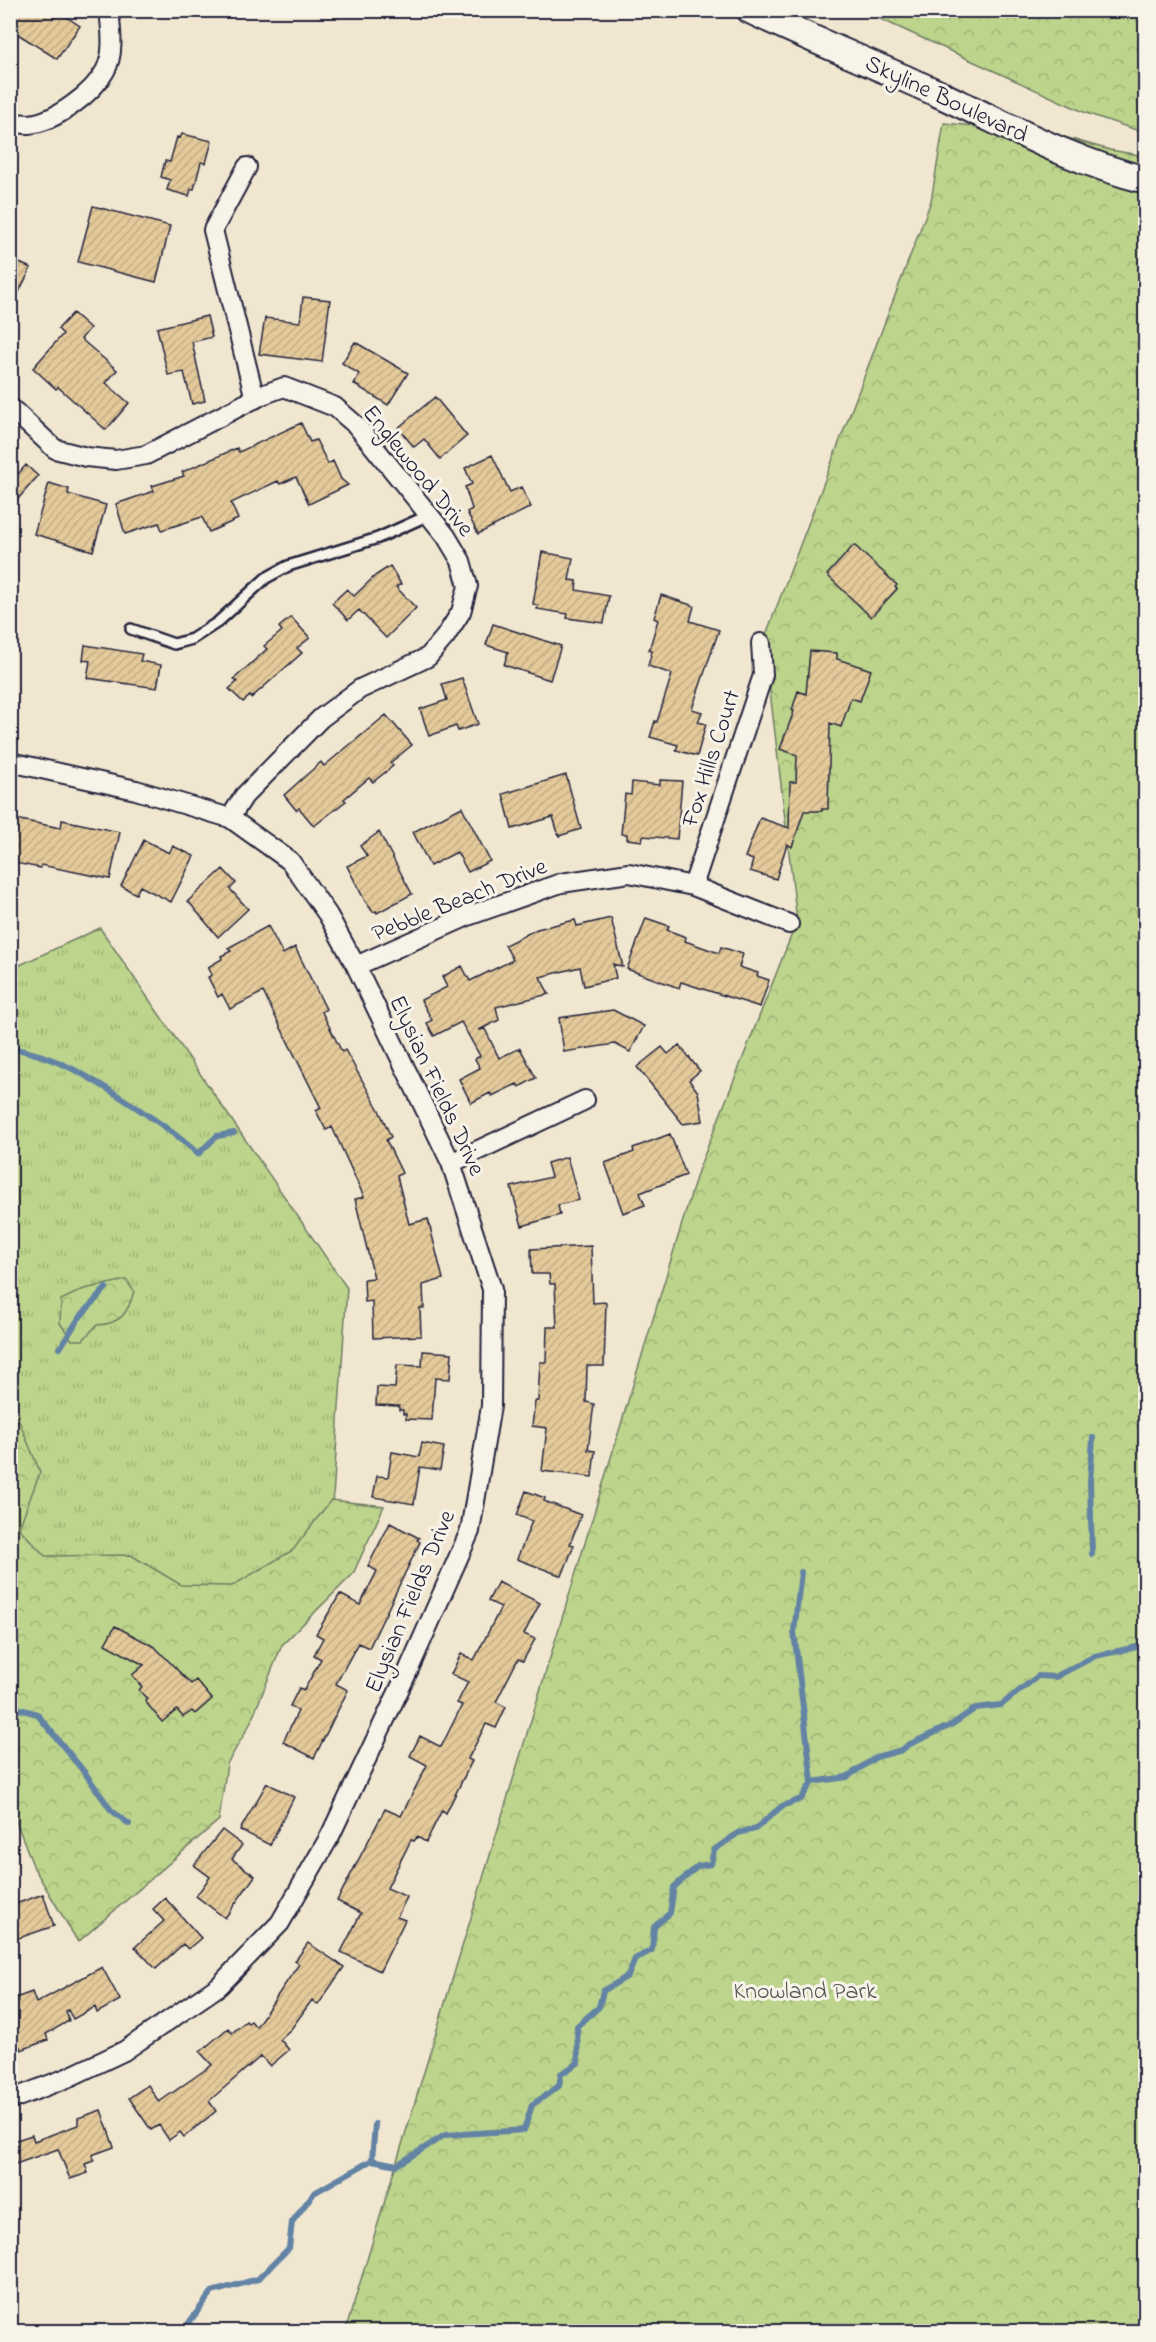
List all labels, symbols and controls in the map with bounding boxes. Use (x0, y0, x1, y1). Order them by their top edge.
street label: Skyline Boulevard (858, 47, 1034, 155)
street label: Englewood Drive (353, 398, 481, 545)
street label: Fox Hills Court (673, 686, 751, 833)
street label: Pebble Beach Drive (367, 850, 553, 952)
street label: Elysian Fields Drive (378, 990, 493, 1183)
street label: Elysian Fields Drive (357, 1505, 467, 1699)
park label: Knowland Park (734, 1975, 877, 2010)

